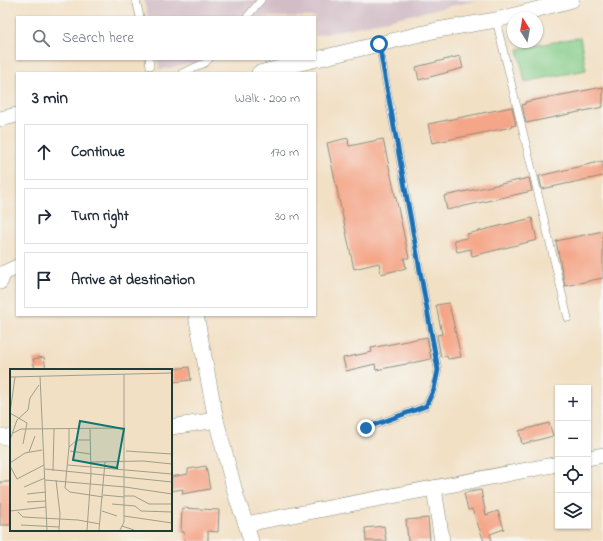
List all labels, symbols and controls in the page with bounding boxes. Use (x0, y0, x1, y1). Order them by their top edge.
north arrow (507, 12, 543, 48)
search box (16, 16, 316, 60)
icon: search (30, 27, 52, 49)
text: Search here (62, 27, 134, 49)
route start (370, 35, 388, 53)
text: 3 min (32, 86, 68, 111)
text: Walk · 200 m (235, 89, 300, 108)
icon: ahead (33, 141, 55, 163)
text: Continue (71, 141, 125, 163)
text: 170 m (271, 143, 299, 162)
icon: right (33, 205, 55, 227)
text: Turn right (71, 205, 129, 227)
text: 30 m (275, 207, 299, 226)
icon: arrive (33, 269, 55, 291)
text: Arrive at destination (71, 269, 195, 291)
inset map (10, 369, 172, 531)
map controls (555, 385, 591, 529)
button: + (555, 385, 591, 421)
route end (357, 419, 375, 437)
button: − (555, 421, 591, 457)
button: locate (555, 457, 591, 493)
button: layers (555, 493, 591, 529)

